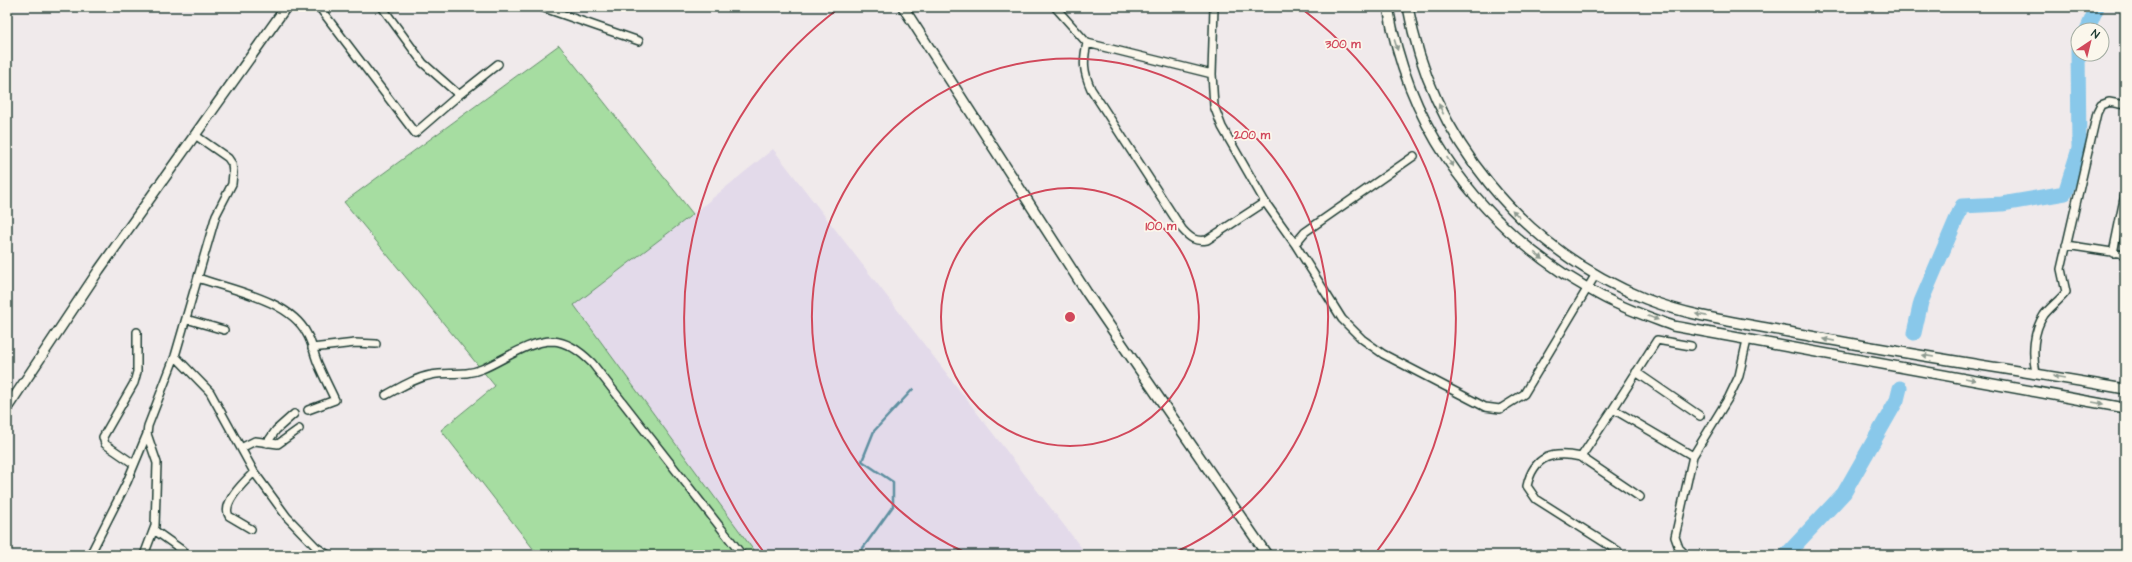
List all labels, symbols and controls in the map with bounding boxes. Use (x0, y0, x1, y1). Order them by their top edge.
north arrow (2070, 22, 2110, 62)
text: N (2088, 26, 2103, 42)
text: 300 m (1324, 36, 1361, 53)
one-way arrow (1393, 39, 1399, 51)
one-way arrow (1438, 103, 1444, 115)
text: 200 m (1233, 127, 1271, 144)
one-way arrow (1446, 157, 1454, 168)
one-way arrow (1511, 209, 1521, 219)
text: 100 m (1146, 218, 1177, 235)
one-way arrow (1534, 252, 1544, 260)
centre of rings (1063, 310, 1077, 324)
one-way arrow (1695, 311, 1707, 317)
one-way arrow (1647, 316, 1659, 322)
one-way arrow (1823, 336, 1835, 342)
one-way arrow (1922, 353, 1934, 359)
one-way arrow (2053, 374, 2065, 380)
one-way arrow (1964, 377, 1976, 383)
one-way arrow (2091, 400, 2104, 406)

